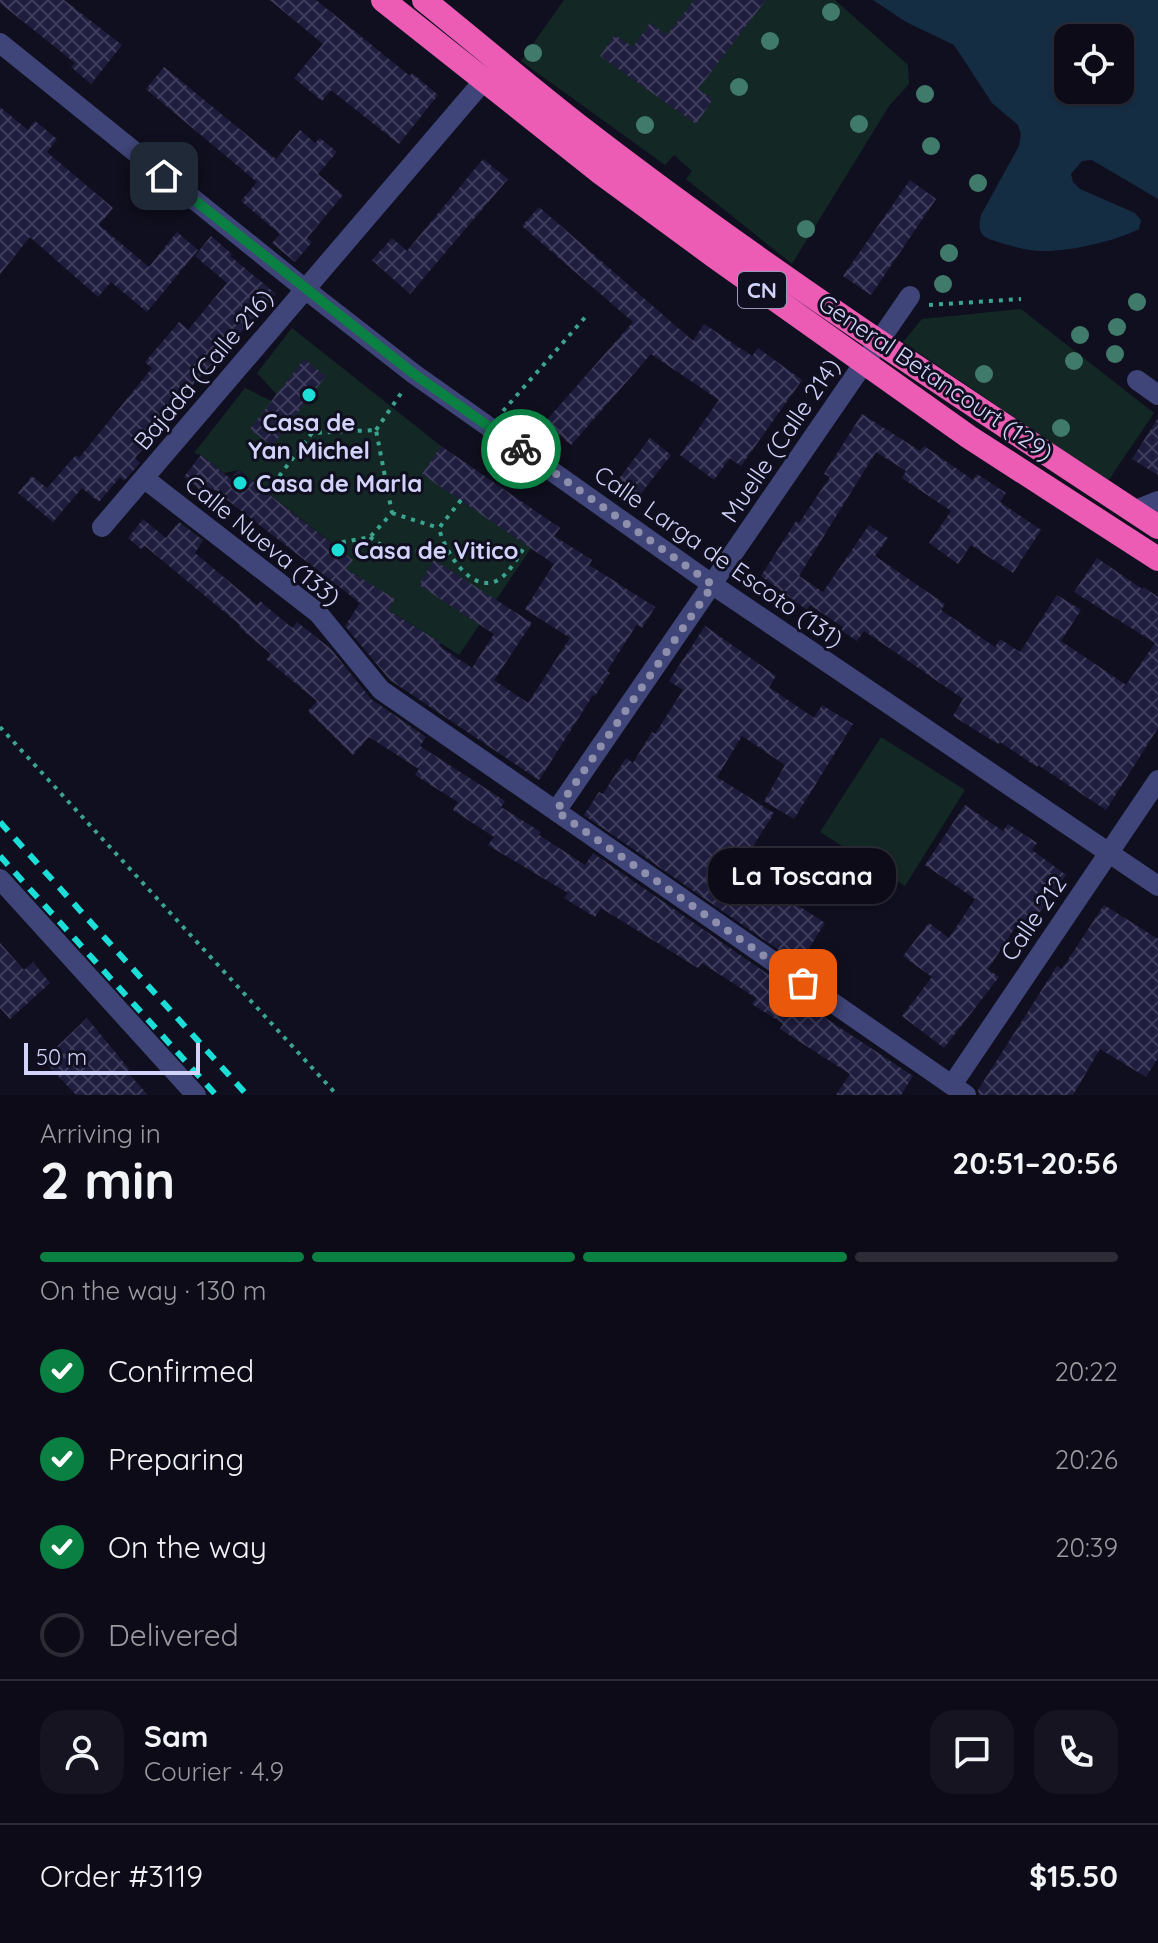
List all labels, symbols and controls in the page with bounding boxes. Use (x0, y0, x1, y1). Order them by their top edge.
map controls (1054, 24, 1134, 104)
button: locate (1054, 24, 1134, 104)
pin (130, 142, 198, 210)
icon: home (142, 154, 186, 198)
road number: CN (738, 272, 786, 308)
street label: Bajada (Calle 216) (127, 282, 279, 456)
street label: General Betancourt (129) (813, 287, 1059, 467)
street label: Muelle (Calle 214) (714, 352, 846, 528)
marker: Casa de Yan Michel (300, 386, 318, 404)
place label: Casa de Yan Michel (248, 407, 370, 465)
courier (481, 409, 561, 489)
icon: bike (499, 427, 543, 471)
street label: Calle Larga de Escoto (131) (589, 459, 849, 653)
street label: Calle Nueva (133) (179, 468, 347, 612)
place label: Casa de Marla (256, 468, 422, 498)
marker: Casa de Marla (231, 474, 249, 492)
place label: Casa de Vitico (354, 535, 519, 565)
marker: Casa de Vitico (329, 541, 347, 559)
callout: La Toscana (709, 847, 897, 903)
text: La Toscana (731, 859, 873, 892)
street label: Calle 212 (994, 870, 1072, 966)
pin (769, 949, 837, 1017)
icon: bag (781, 961, 825, 1005)
scale bar (24, 1039, 200, 1075)
text: 50 m (36, 1043, 87, 1071)
text: Arriving in (40, 1117, 161, 1150)
text: 20:51–20:56 (952, 1144, 1118, 1182)
text: 2 min (40, 1147, 175, 1212)
text: On the way · 130 m (40, 1274, 266, 1307)
icon: check (40, 1349, 84, 1393)
text: Confirmed (108, 1352, 254, 1390)
text: 20:22 (1054, 1355, 1118, 1388)
icon: check (40, 1437, 84, 1481)
text: Preparing (108, 1440, 244, 1478)
text: 20:26 (1055, 1443, 1118, 1476)
icon: check (40, 1525, 84, 1569)
text: On the way (108, 1528, 267, 1566)
text: 20:39 (1055, 1531, 1118, 1564)
text: Delivered (108, 1616, 239, 1654)
button: person (40, 1710, 124, 1794)
button: chat (930, 1710, 1014, 1794)
button: phone (1034, 1710, 1118, 1794)
text: Sam (144, 1717, 208, 1755)
text: Courier · 4.9 (144, 1755, 284, 1788)
text: Order #3119 (40, 1857, 203, 1895)
text: $15.50 (1029, 1857, 1118, 1895)

